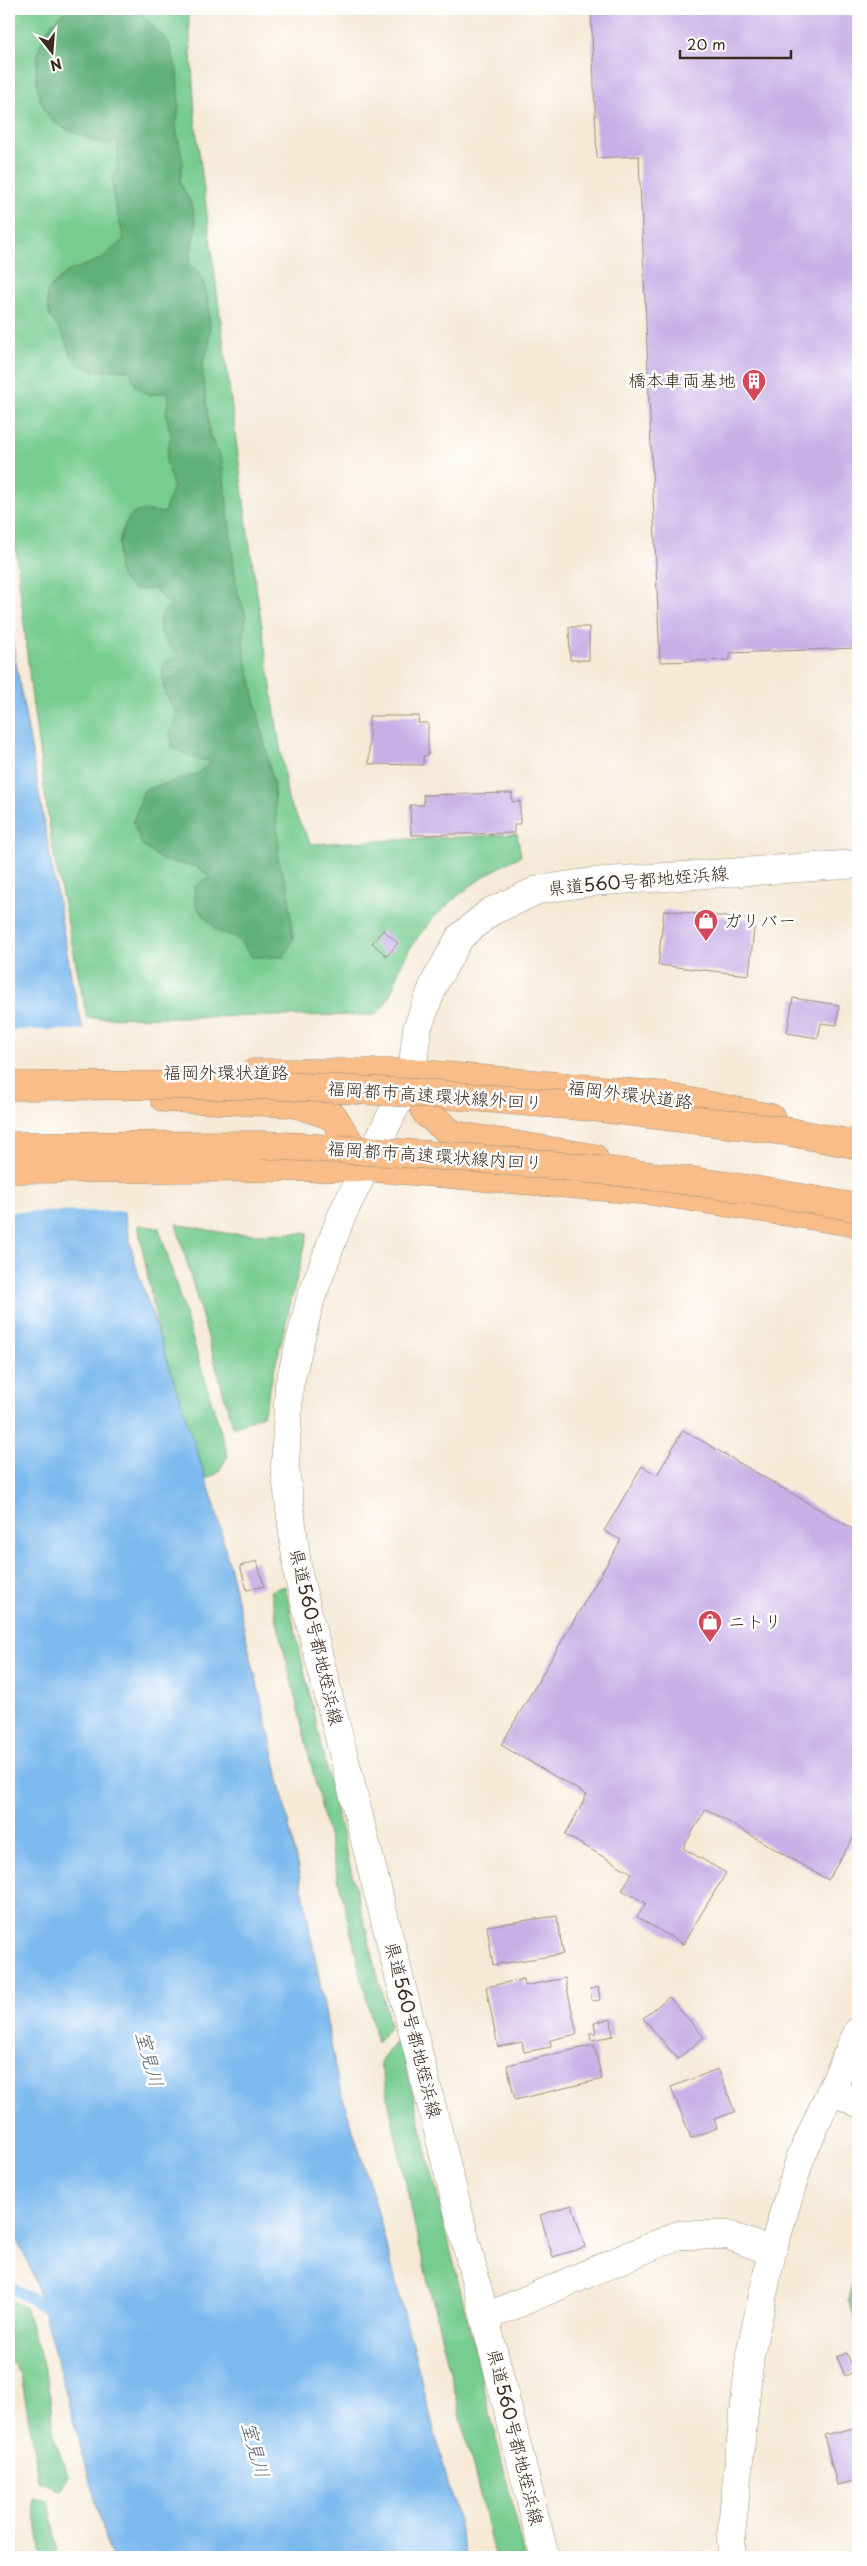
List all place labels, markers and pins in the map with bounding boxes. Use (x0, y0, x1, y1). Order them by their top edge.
place label: 橋本車両基地 (628, 366, 736, 393)
building icon: 橋本車両基地 (741, 368, 767, 402)
place label: ガリバー (724, 906, 796, 933)
shop icon: ガリバー (693, 908, 719, 942)
place label: ニトリ (728, 1607, 782, 1634)
shop icon: ニトリ (697, 1609, 723, 1643)

